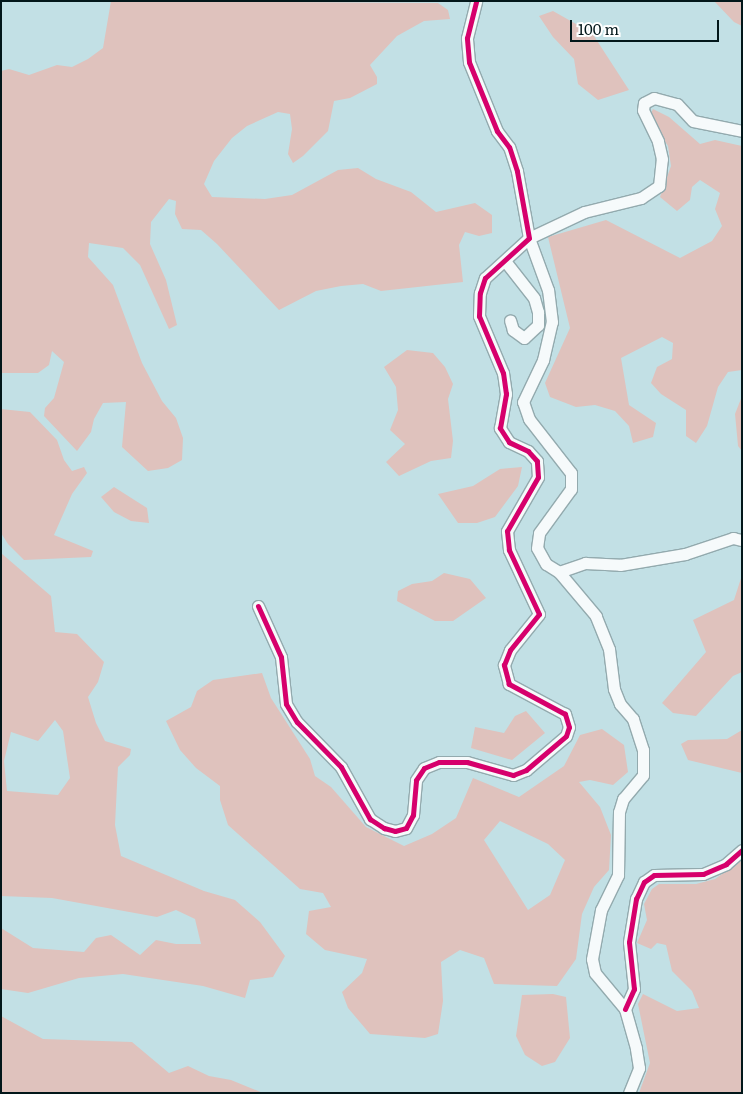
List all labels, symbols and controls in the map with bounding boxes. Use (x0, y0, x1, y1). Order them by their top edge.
scale bar (573, 10, 722, 42)
text: 100 m (578, 17, 619, 40)

